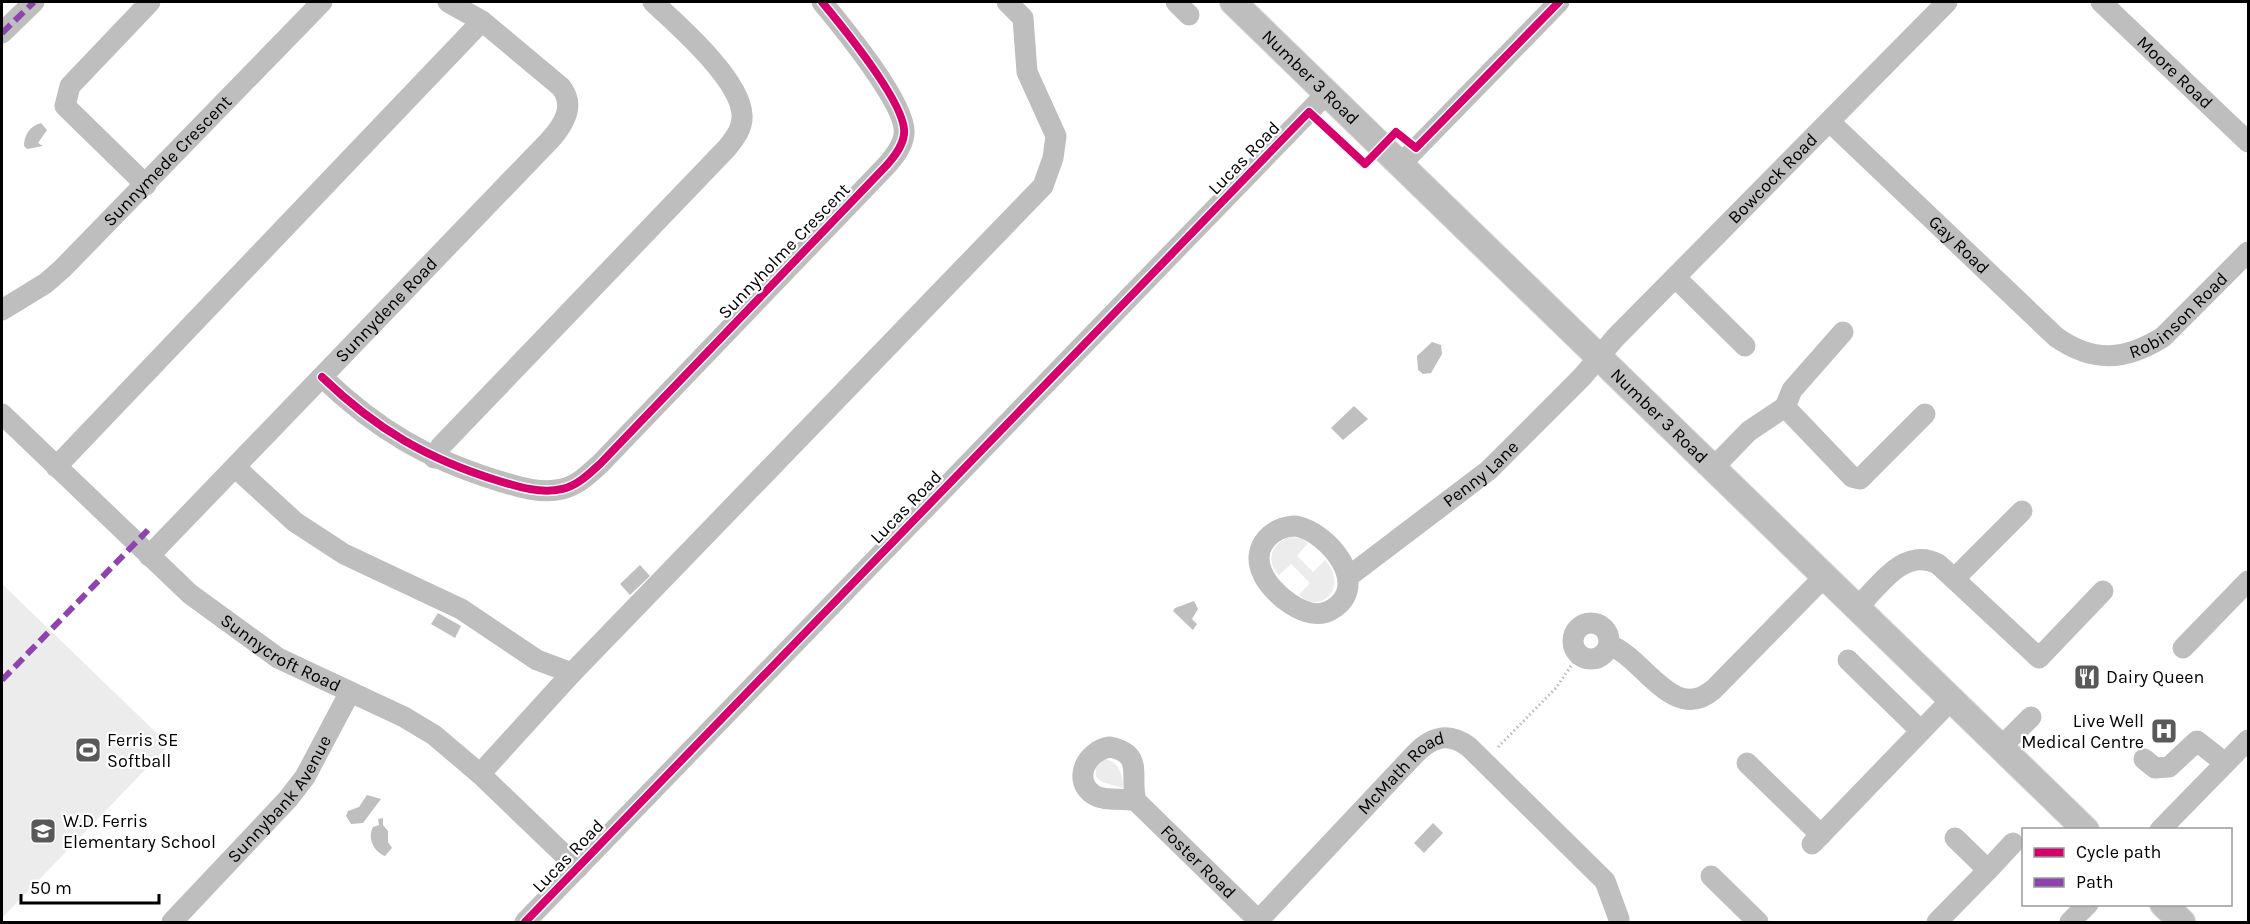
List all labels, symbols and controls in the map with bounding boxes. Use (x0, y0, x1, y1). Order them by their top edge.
street label: Number 3 Road (1257, 25, 1364, 129)
street label: Moore Road (2132, 31, 2217, 114)
street label: Sunnymede Crescent (99, 90, 236, 231)
street label: Lucas Road (1204, 117, 1284, 199)
street label: Bowcock Road (1723, 129, 1822, 228)
street label: Sunnyholme Crescent (713, 178, 855, 324)
street label: Gay Road (1924, 211, 1994, 279)
street label: Sunnydene Road (331, 253, 442, 367)
street label: Robinson Road (2126, 268, 2232, 363)
street label: Number 3 Road (1606, 364, 1713, 468)
street label: Penny Lane (1438, 436, 1523, 512)
street label: Lucas Road (866, 466, 946, 548)
street label: Sunnycroft Road (216, 609, 344, 697)
restaurant icon: Dairy Queen (2072, 662, 2102, 692)
place label: Dairy Queen (2106, 666, 2204, 688)
place label: Live Well Medical Centre (2021, 710, 2144, 753)
hospital icon: Live Well Medical Centre (2149, 716, 2179, 746)
street label: McMath Road (1353, 727, 1446, 819)
place label: Ferris SE Softball (107, 729, 178, 772)
street label: Sunnybank Avenue (223, 731, 336, 867)
sports icon: Ferris SE Softball (73, 735, 103, 765)
place label: W.D. Ferris Elementary School (63, 810, 216, 853)
street label: Lucas Road (528, 815, 608, 897)
school or university icon: W.D. Ferris Elementary School (28, 816, 58, 846)
street label: Foster Road (1156, 820, 1240, 903)
legend (2022, 828, 2232, 906)
text: Cycle path (2076, 841, 2161, 863)
scale bar (21, 867, 159, 905)
text: Path (2076, 871, 2114, 893)
text: 50 m (30, 877, 72, 899)

